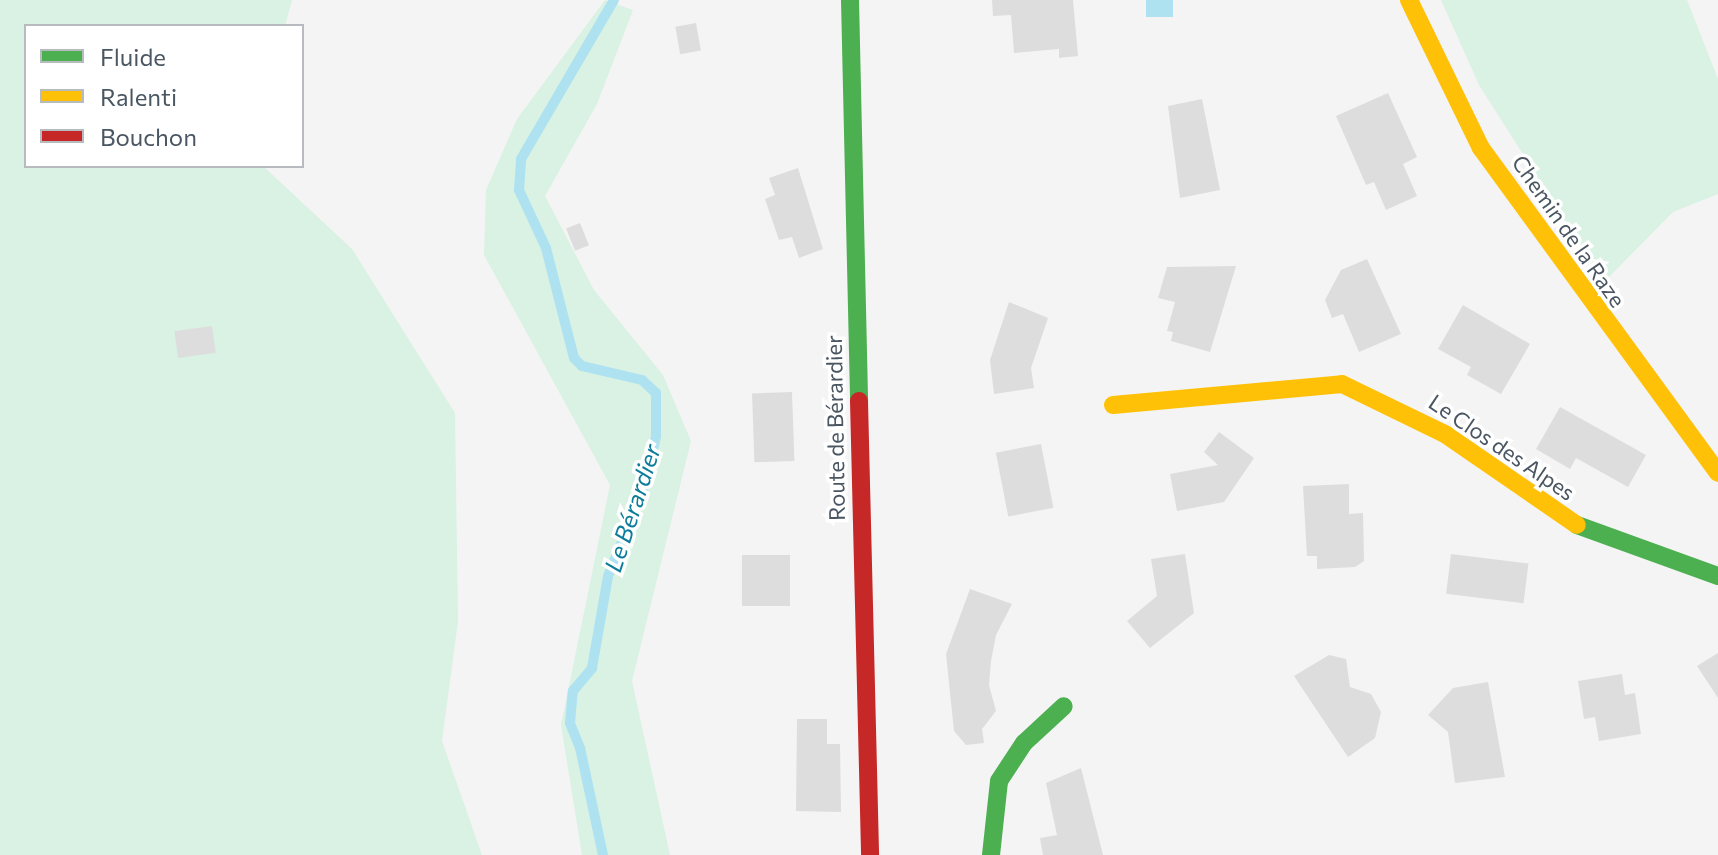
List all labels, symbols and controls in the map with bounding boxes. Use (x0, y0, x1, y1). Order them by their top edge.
legend (24, 24, 304, 168)
text: Fluide (100, 42, 166, 71)
text: Ralenti (100, 82, 177, 111)
text: Bouchon (100, 122, 197, 151)
street label: Chemin de la Raze (1507, 150, 1631, 312)
street label: Route de Bérardier (820, 335, 850, 521)
street label: Le Clos des Alpes (1424, 388, 1580, 506)
water label: Le Bérardier (598, 441, 666, 575)

